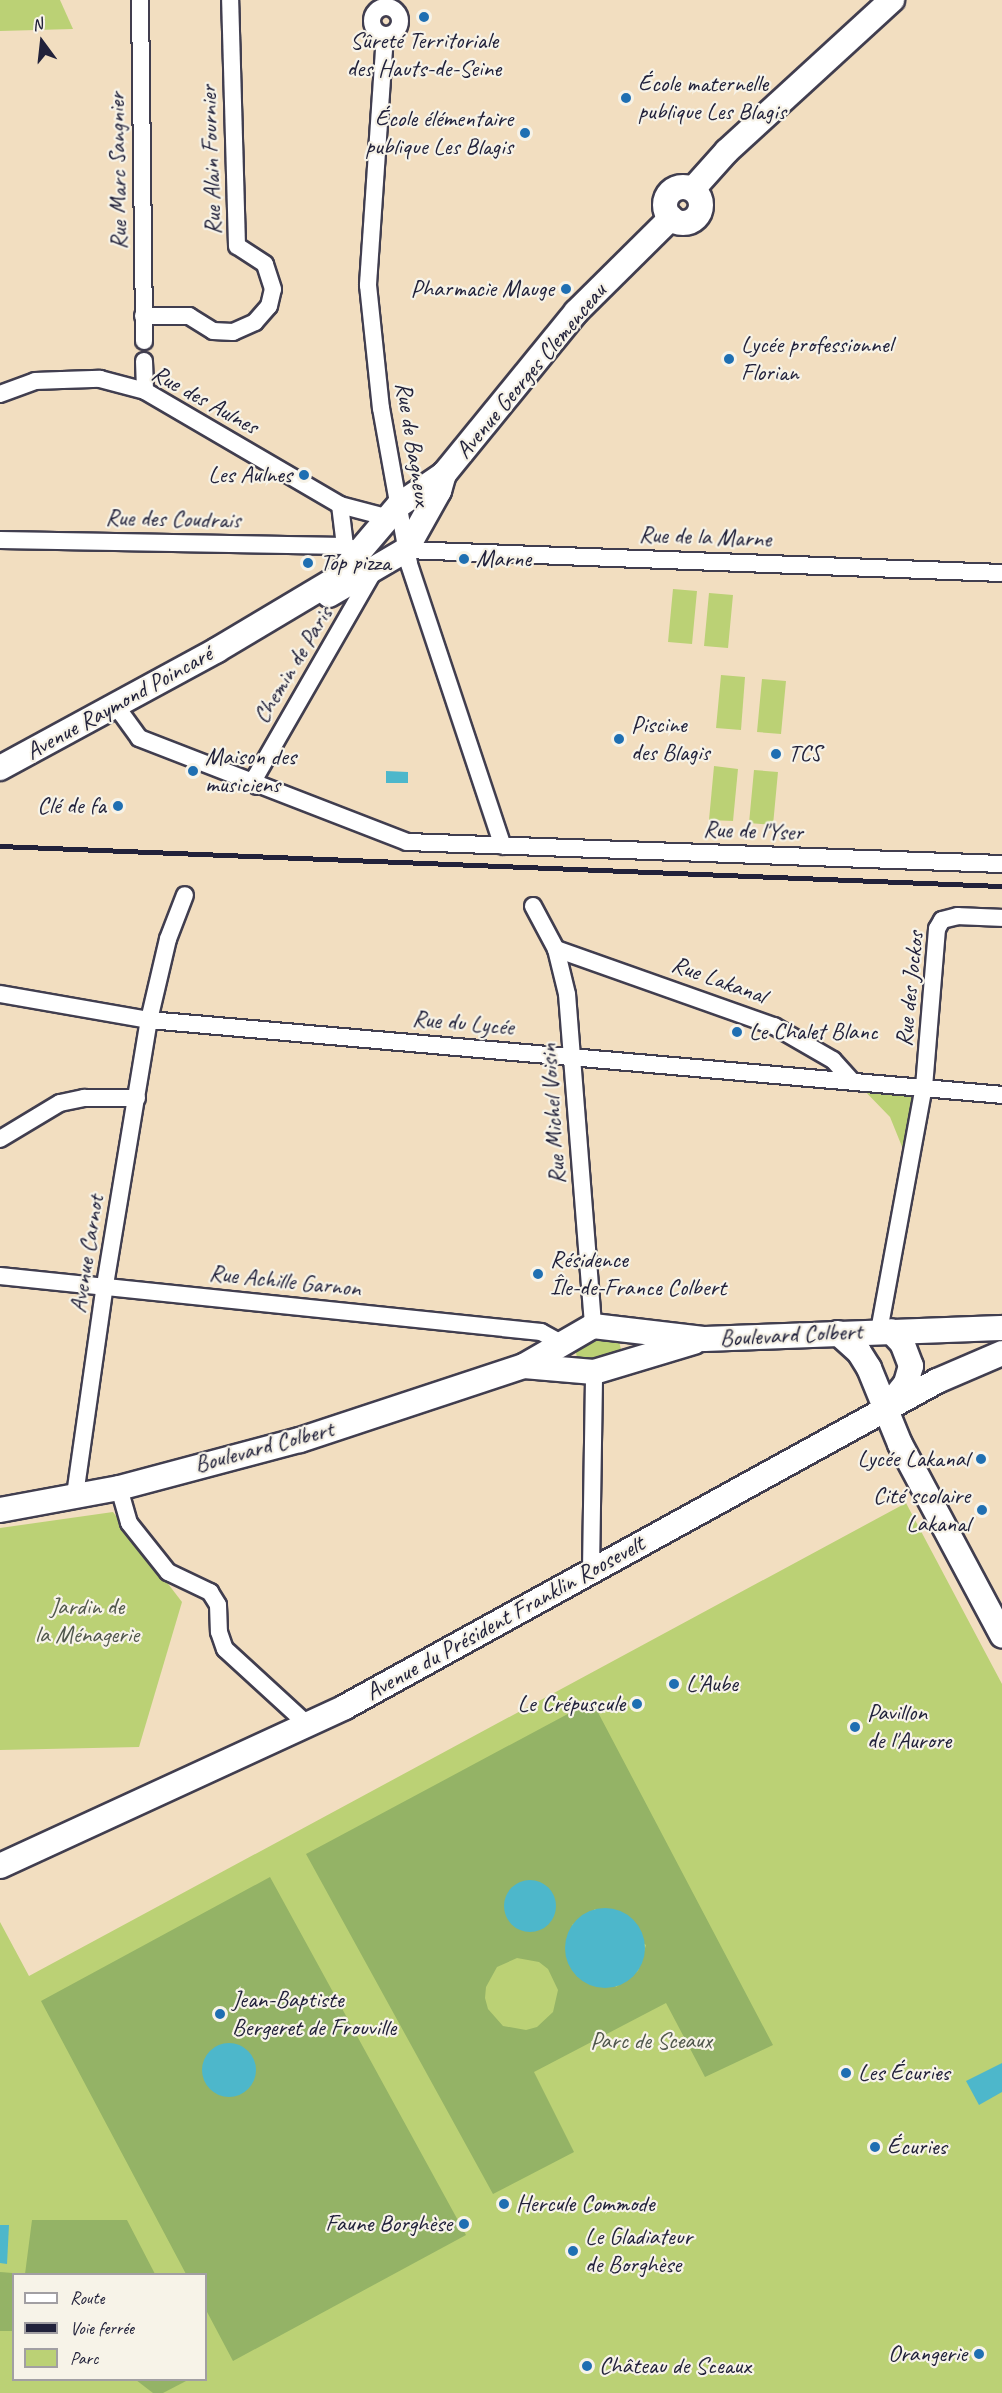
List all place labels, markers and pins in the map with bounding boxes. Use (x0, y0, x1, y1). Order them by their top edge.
marker: Sûreté Territoriale des Hauts-de-Seine (417, 10, 431, 24)
place label: Sûreté Territoriale des Hauts-de-Seine (346, 27, 502, 83)
place label: École maternelle publique Les Blagis (638, 70, 787, 126)
marker: École maternelle publique Les Blagis (619, 91, 633, 105)
place label: École élémentaire publique Les Blagis (364, 105, 513, 161)
marker: École élémentaire publique Les Blagis (518, 126, 532, 140)
place label: Pharmacie Mauge (410, 275, 554, 303)
marker: Pharmacie Mauge (559, 282, 573, 296)
place label: Lycée professionnel Florian (741, 331, 893, 387)
marker: Lycée professionnel Florian (722, 352, 736, 366)
place label: Les Aulnes (208, 461, 292, 489)
marker: Les Aulnes (297, 468, 311, 482)
place label: Marne (476, 545, 531, 573)
place label: Top pizza (320, 549, 390, 577)
marker: Marne (457, 552, 471, 566)
marker: Top pizza (301, 556, 315, 570)
place label: Piscine des Blagis (631, 711, 711, 767)
marker: Piscine des Blagis (612, 732, 626, 746)
place label: TCS (788, 740, 822, 768)
place label: Maison des musiciens (205, 743, 296, 799)
marker: TCS (769, 747, 783, 761)
marker: Maison des musiciens (186, 764, 200, 778)
place label: Clé de fa (37, 792, 106, 820)
marker: Clé de fa (111, 799, 125, 813)
place label: Le Chalet Blanc (749, 1018, 878, 1046)
marker: Le Chalet Blanc (730, 1025, 744, 1039)
place label: Résidence Île-de-France Colbert (550, 1246, 726, 1302)
marker: Résidence Île-de-France Colbert (531, 1267, 545, 1281)
place label: Lycée Lakanal (857, 1445, 969, 1473)
marker: Lycée Lakanal (974, 1452, 988, 1466)
place label: Cité scolaire Lakanal (873, 1482, 970, 1538)
marker: Cité scolaire Lakanal (975, 1503, 989, 1517)
place label: L’Aube (686, 1670, 738, 1698)
marker: L’Aube (667, 1677, 681, 1691)
place label: Le Crépuscule (518, 1690, 625, 1718)
marker: Le Crépuscule (630, 1697, 644, 1711)
place label: Pavillon de l'Aurore (867, 1699, 951, 1755)
marker: Pavillon de l'Aurore (848, 1720, 862, 1734)
place label: Jean-Baptiste Bergeret de Frouville (232, 1986, 395, 2042)
marker: Jean-Baptiste Bergeret de Frouville (213, 2007, 227, 2021)
place label: Les Écuries (858, 2059, 950, 2087)
marker: Les Écuries (839, 2066, 853, 2080)
place label: Écuries (887, 2133, 947, 2161)
marker: Écuries (868, 2140, 882, 2154)
place label: Hercule Commode (516, 2190, 655, 2218)
marker: Hercule Commode (497, 2197, 511, 2211)
place label: Faune Borghèse (325, 2210, 452, 2238)
marker: Faune Borghèse (457, 2217, 471, 2231)
place label: Le Gladiateur de Borghèse (585, 2223, 692, 2279)
marker: Le Gladiateur de Borghèse (566, 2244, 580, 2258)
place label: Orangerie (888, 2340, 967, 2368)
marker: Orangerie (972, 2347, 986, 2361)
place label: Château de Sceaux (599, 2352, 749, 2380)
marker: Château de Sceaux (580, 2359, 594, 2373)

